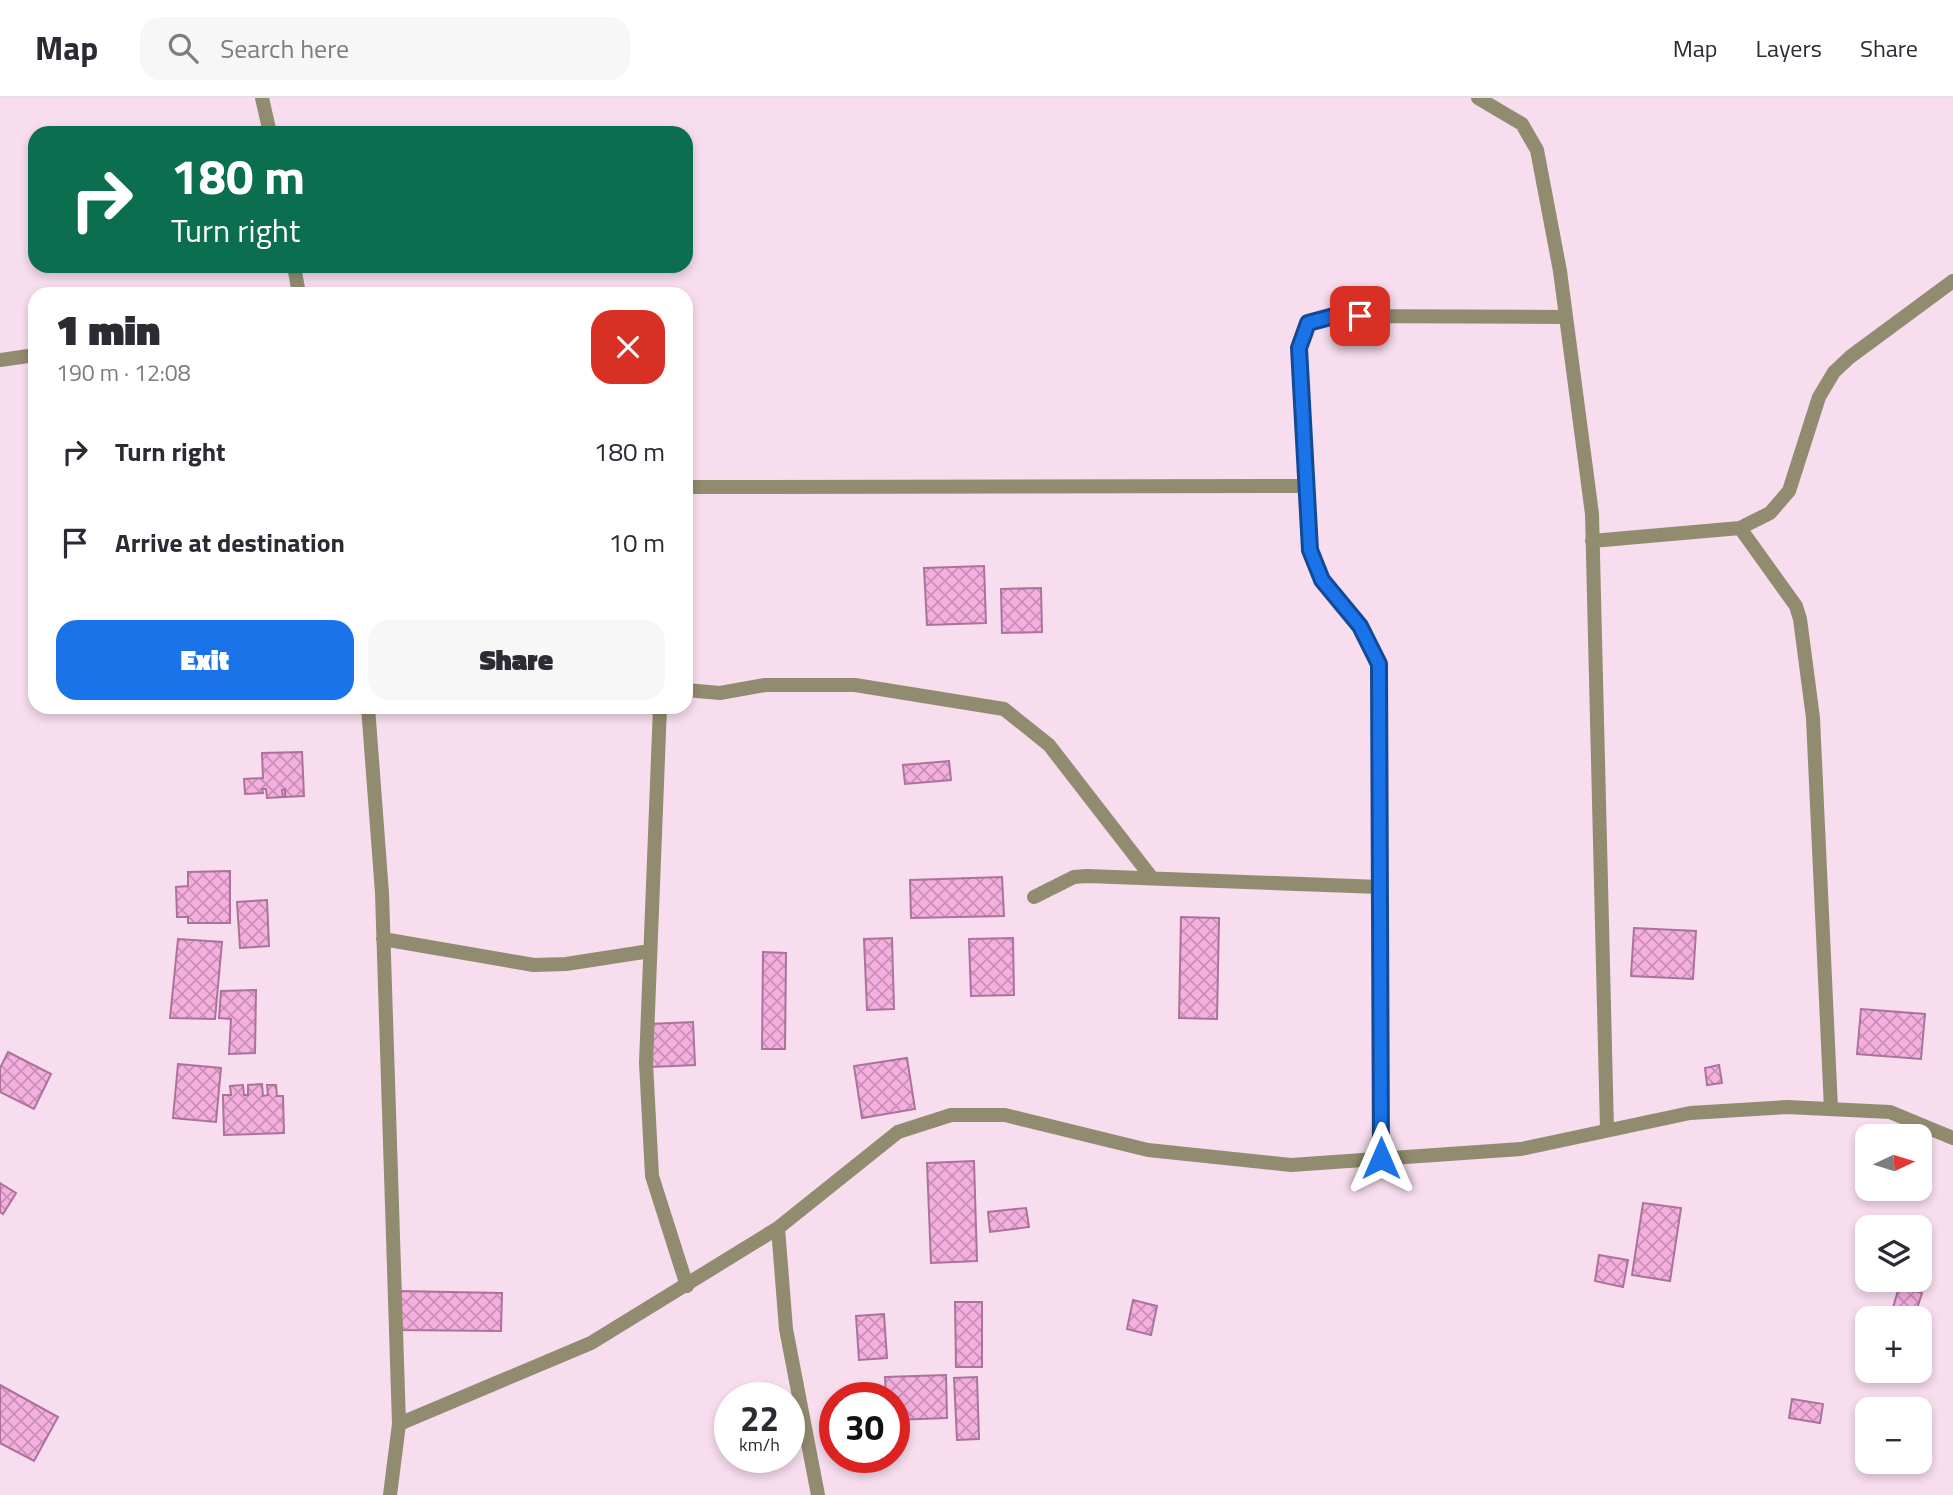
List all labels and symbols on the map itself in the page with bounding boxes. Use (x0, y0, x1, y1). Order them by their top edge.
pin (1330, 286, 1390, 346)
position arrow (1344, 1121, 1418, 1195)
north arrow (1855, 1124, 1932, 1200)
speed limit sign: 30 (819, 1382, 910, 1473)

